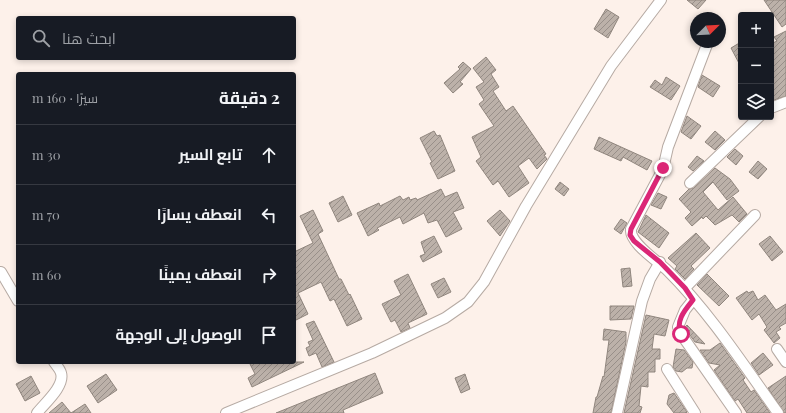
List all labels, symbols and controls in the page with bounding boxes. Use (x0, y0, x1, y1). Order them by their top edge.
north arrow (690, 12, 726, 48)
map controls (738, 12, 774, 120)
button: + (738, 12, 774, 48)
search box (16, 16, 296, 60)
icon: search (30, 27, 52, 49)
text: ابحث هنا (62, 28, 116, 48)
button: − (738, 48, 774, 84)
button: layers (738, 84, 774, 120)
text: 2 دقيقة (219, 86, 280, 108)
text: سيرًا · 160 m (32, 89, 98, 106)
text: تابع السير (179, 144, 242, 164)
icon: ahead (258, 144, 280, 166)
text: 30 m (32, 146, 60, 163)
route end (654, 159, 672, 177)
text: انعطف يسارًا (157, 204, 242, 224)
icon: left (258, 204, 280, 226)
text: 70 m (32, 206, 60, 223)
text: انعطف يمينًا (159, 264, 242, 284)
icon: right (258, 264, 280, 286)
text: 60 m (32, 266, 61, 283)
text: الوصول إلى الوجهة (116, 324, 242, 344)
icon: arrive (258, 324, 280, 346)
route start (672, 325, 690, 343)

